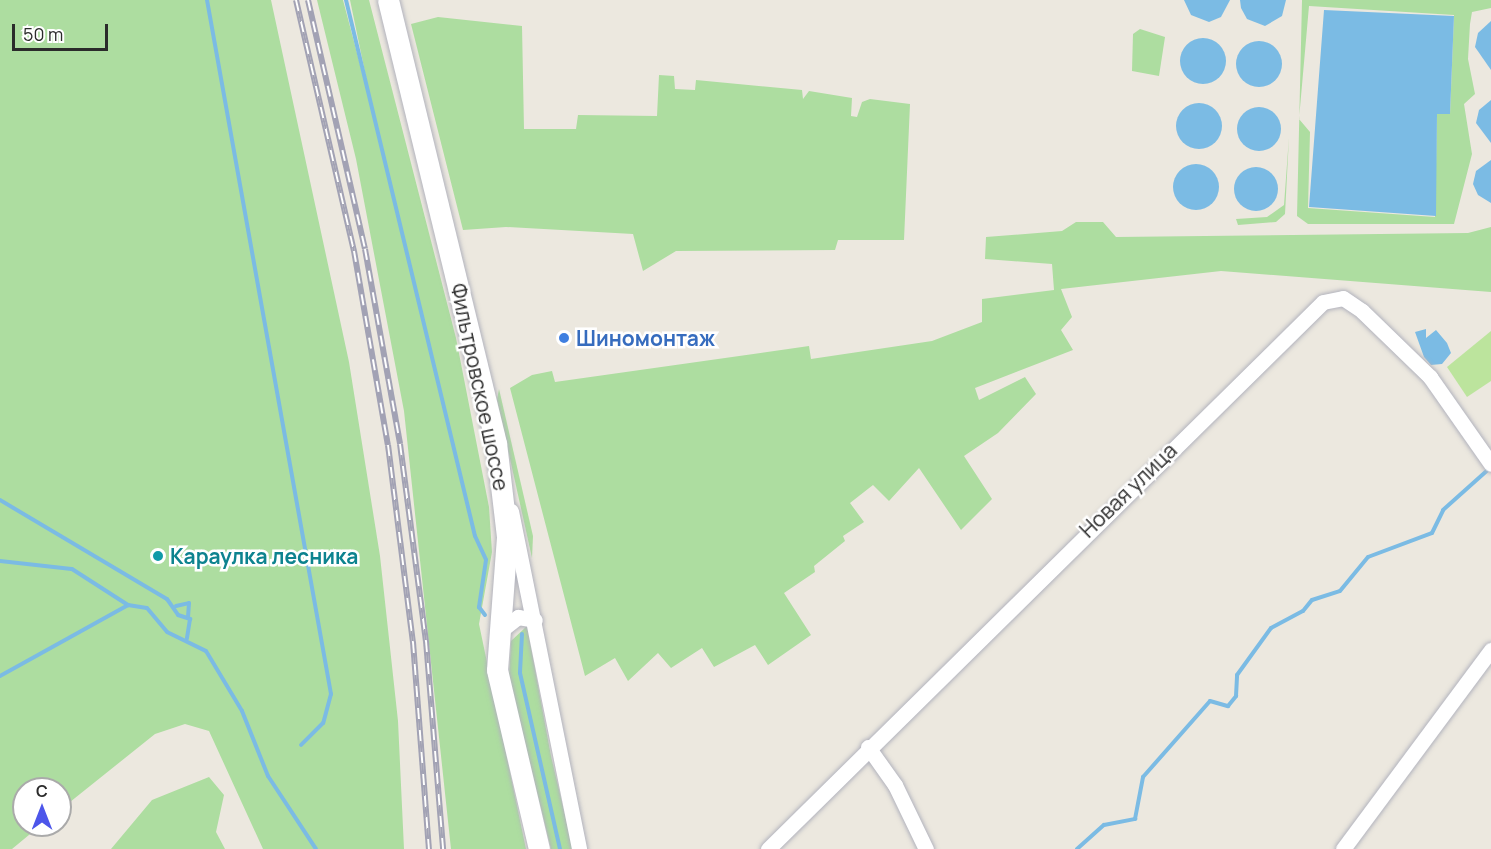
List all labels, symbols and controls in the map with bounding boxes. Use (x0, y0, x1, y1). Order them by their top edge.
scale bar (15, 12, 111, 50)
text: 50 m (23, 22, 63, 46)
street label: Фильтровское шоссе (446, 281, 514, 493)
place label: Шиномонтаж (576, 325, 715, 351)
marker: Шиномонтаж (557, 331, 571, 345)
street label: Новая улица (1074, 438, 1182, 542)
place label: Караулка лесника (170, 543, 358, 569)
marker: Караулка лесника (151, 549, 165, 563)
north arrow (12, 777, 72, 837)
text: С (36, 780, 48, 802)

